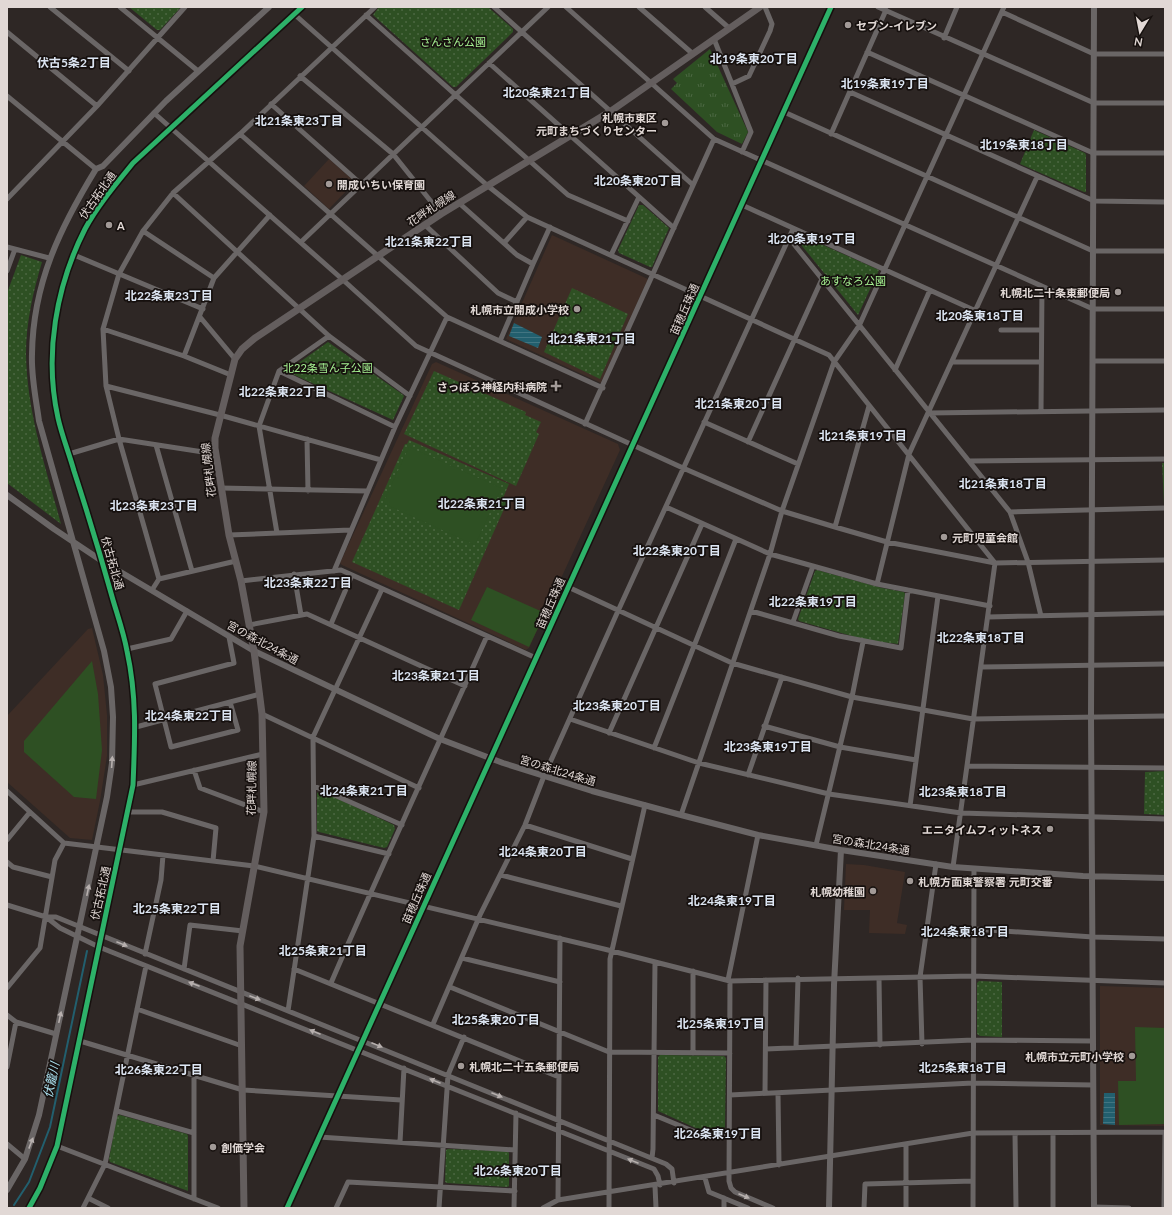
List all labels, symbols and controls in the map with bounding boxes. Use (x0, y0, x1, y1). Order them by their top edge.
north arrow (1120, 12, 1160, 52)
place label: セブン-イレブン (856, 19, 937, 32)
marker: セブン-イレブン (843, 20, 853, 30)
park label: さんさん公園 (420, 35, 486, 48)
text: N (1133, 35, 1143, 49)
district label: 北19条東20丁目 (710, 51, 798, 66)
district label: 伏古5条2丁目 (37, 55, 111, 70)
district label: 北19条東19丁目 (841, 76, 929, 91)
district label: 北20条東21丁目 (503, 85, 591, 100)
place label: 札幌市東区 元町まちづくりセンター (536, 111, 657, 137)
district label: 北21条東23丁目 (255, 113, 343, 128)
marker: 札幌市東区 元町まちづくりセンター (660, 118, 670, 128)
district label: 北19条東18丁目 (980, 137, 1068, 152)
street label: 伏古拓北通 (76, 169, 118, 221)
district label: 北20条東20丁目 (594, 173, 682, 188)
place label: 開成いちい保育園 (337, 178, 425, 191)
marker: 開成いちい保育園 (324, 179, 334, 189)
street label: 花畔札幌線 (404, 188, 458, 228)
place label: A (116, 219, 125, 232)
marker: A (104, 220, 114, 230)
district label: 北20条東19丁目 (768, 231, 856, 246)
district label: 北21条東22丁目 (385, 234, 473, 249)
park label: あすなろ公園 (820, 274, 886, 287)
street label: 苗穂丘珠通 (667, 281, 701, 337)
place label: 札幌北二十条東郵便局 (1000, 286, 1110, 299)
marker: 札幌北二十条東郵便局 (1113, 287, 1123, 297)
district label: 北22条東23丁目 (125, 288, 213, 303)
place label: 札幌市立開成小学校 (470, 303, 569, 316)
marker: 札幌市立開成小学校 (572, 304, 582, 314)
district label: 北20条東18丁目 (936, 308, 1024, 323)
district label: 北21条東21丁目 (548, 331, 636, 346)
park label: 北22条雪ん子公園 (283, 361, 373, 374)
place label: さっぽろ神経内科病院 (437, 380, 547, 393)
marker: さっぽろ神経内科病院 (550, 380, 562, 392)
district label: 北22条東22丁目 (239, 384, 327, 399)
district label: 北21条東20丁目 (695, 396, 783, 411)
district label: 北21条東19丁目 (819, 428, 907, 443)
street label: 花畔札幌線 (198, 442, 218, 498)
district label: 北21条東18丁目 (959, 476, 1047, 491)
district label: 北22条東21丁目 (438, 496, 526, 511)
district label: 北23条東23丁目 (110, 498, 198, 513)
place label: 元町児童会館 (952, 531, 1018, 544)
marker: 元町児童会館 (939, 532, 949, 542)
street label: 伏古拓北通 (99, 535, 127, 591)
district label: 北22条東20丁目 (633, 543, 721, 558)
district label: 北23条東22丁目 (264, 575, 352, 590)
street label: 苗穂丘珠通 (533, 575, 567, 631)
district label: 北22条東19丁目 (769, 594, 857, 609)
street label: 宮の森北24条通 (225, 618, 301, 666)
district label: 北22条東18丁目 (937, 630, 1025, 645)
district label: 北23条東21丁目 (392, 668, 480, 683)
district label: 北23条東20丁目 (573, 698, 661, 713)
district label: 北24条東22丁目 (145, 708, 233, 723)
district label: 北23条東19丁目 (724, 739, 812, 754)
street label: 宮の森北24条通 (518, 752, 598, 788)
one-way arrow (108, 756, 115, 768)
street label: 花畔札幌線 (244, 760, 258, 816)
district label: 北24条東21丁目 (320, 783, 408, 798)
district label: 北23条東18丁目 (919, 784, 1007, 799)
place label: エニタイムフィットネス (922, 823, 1042, 836)
marker: エニタイムフィットネス (1045, 824, 1055, 834)
street label: 宮の森北24条通 (831, 831, 911, 857)
district label: 北24条東20丁目 (499, 844, 587, 859)
street label: 伏古拓北通 (87, 865, 113, 921)
street label: 苗穂丘珠通 (399, 870, 433, 926)
place label: 札幌方面東警察署 元町交番 (918, 875, 1053, 888)
marker: 札幌方面東警察署 元町交番 (905, 876, 915, 886)
one-way arrow (86, 884, 92, 896)
place label: 札幌幼稚園 (810, 885, 865, 898)
marker: 札幌幼稚園 (868, 886, 878, 896)
district label: 北24条東19丁目 (688, 893, 776, 908)
district label: 北25条東22丁目 (133, 901, 221, 916)
district label: 北24条東18丁目 (921, 924, 1009, 939)
one-way arrow (116, 942, 128, 948)
district label: 北25条東21丁目 (279, 943, 367, 958)
one-way arrow (187, 981, 199, 987)
one-way arrow (250, 996, 262, 1002)
one-way arrow (57, 1010, 63, 1023)
district label: 北25条東20丁目 (452, 1012, 540, 1027)
district label: 北25条東19丁目 (677, 1016, 765, 1031)
one-way arrow (309, 1029, 320, 1035)
one-way arrow (371, 1043, 383, 1049)
place label: 札幌市立元町小学校 (1025, 1050, 1124, 1063)
marker: 札幌市立元町小学校 (1127, 1051, 1137, 1061)
water label: 伏籠川 (40, 1059, 62, 1099)
place label: 札幌北二十五条郵便局 (469, 1060, 579, 1073)
district label: 北25条東18丁目 (919, 1060, 1007, 1075)
marker: 札幌北二十五条郵便局 (456, 1061, 466, 1071)
district label: 北26条東22丁目 (115, 1062, 203, 1077)
one-way arrow (429, 1077, 441, 1083)
one-way arrow (491, 1092, 503, 1098)
district label: 北26条東19丁目 (674, 1126, 762, 1141)
one-way arrow (28, 1137, 34, 1149)
place label: 創価学会 (221, 1141, 265, 1154)
marker: 創価学会 (208, 1142, 218, 1152)
one-way arrow (627, 1158, 639, 1164)
district label: 北26条東20丁目 (474, 1163, 562, 1178)
one-way arrow (739, 1193, 750, 1199)

